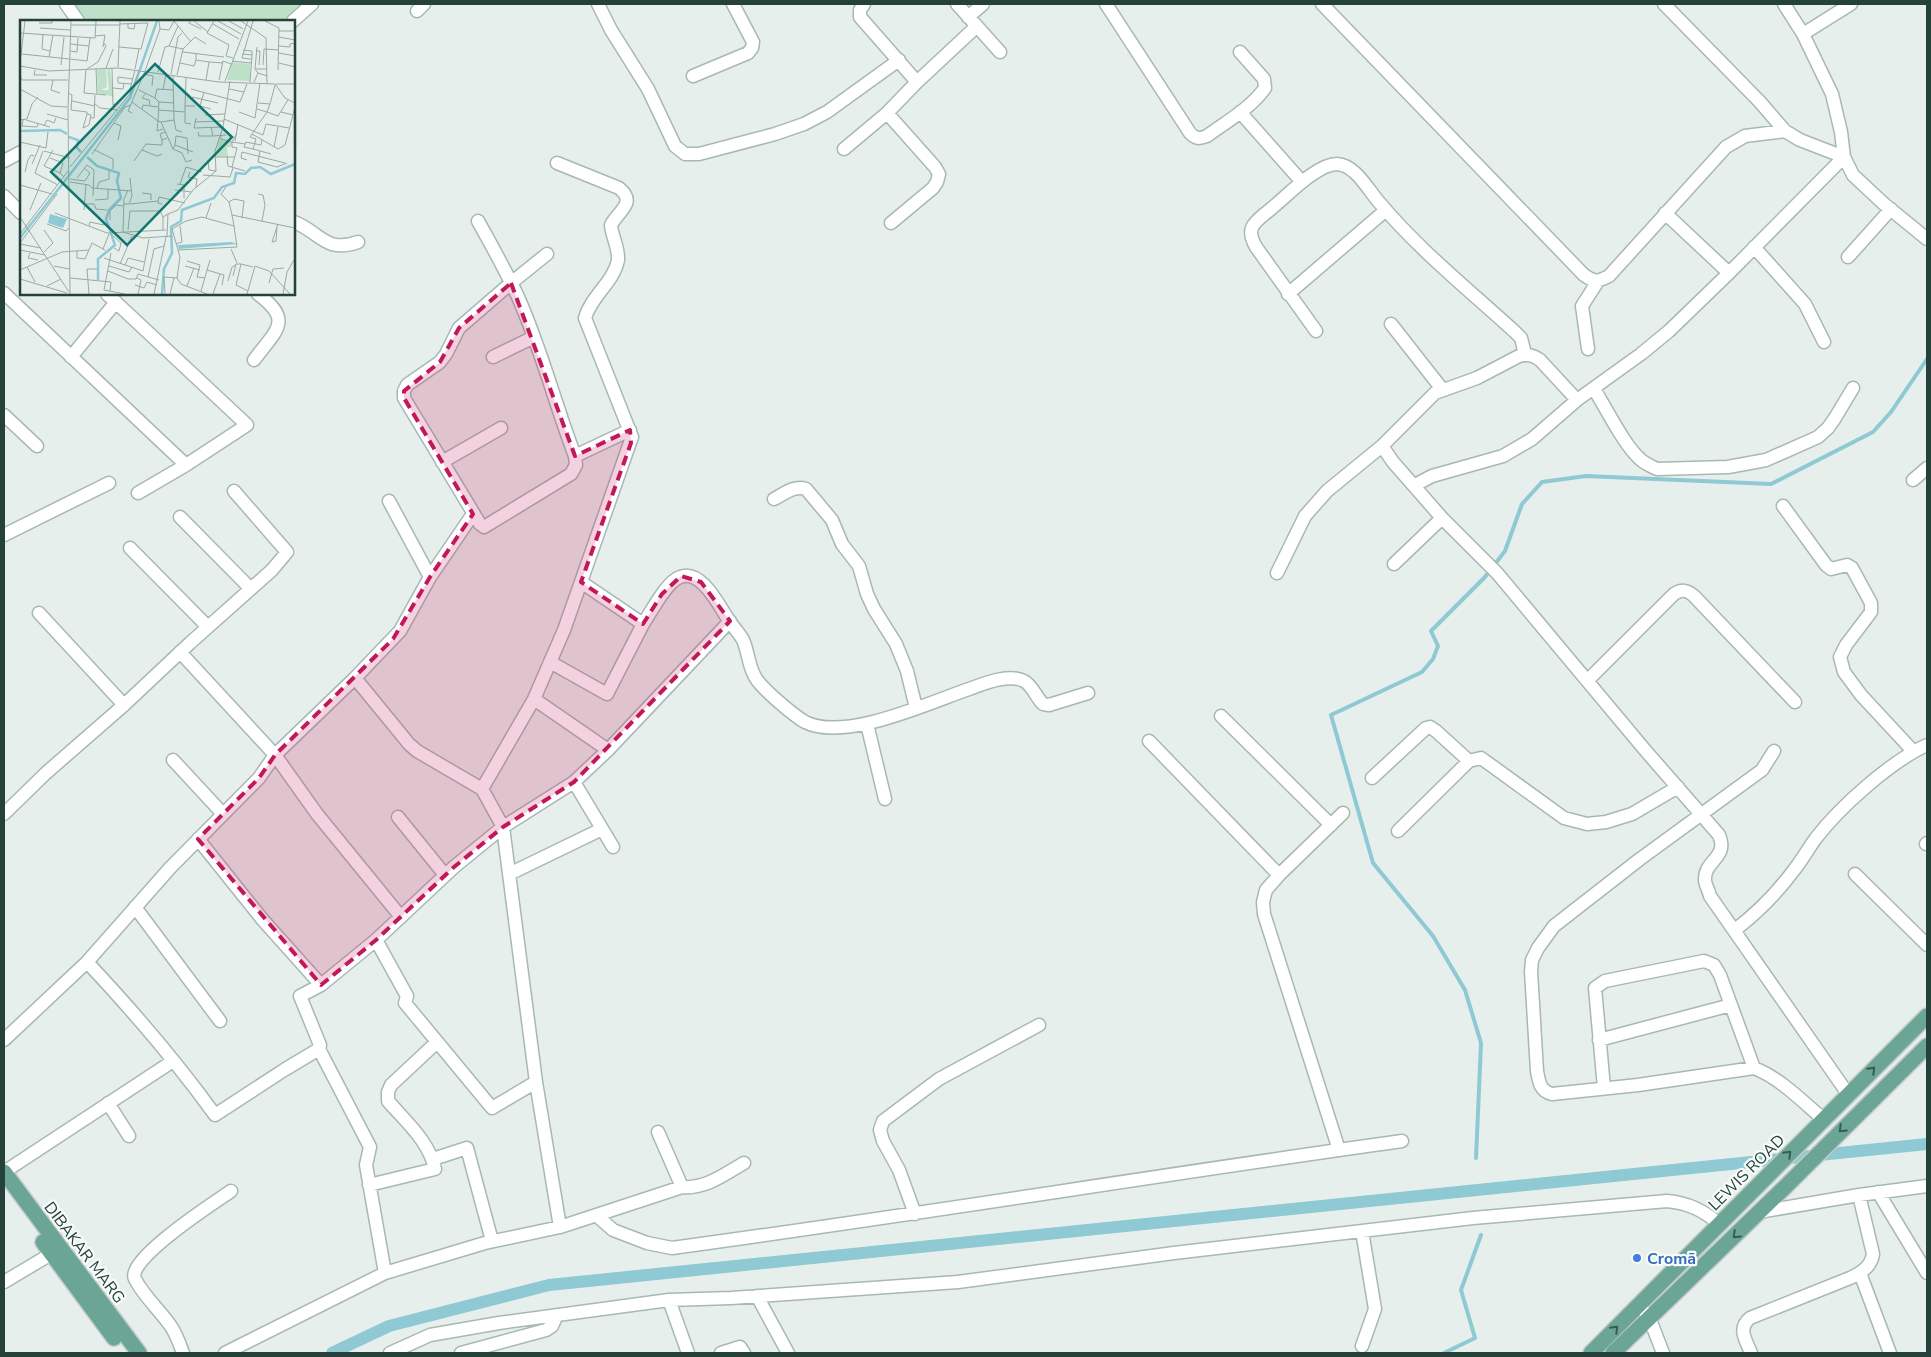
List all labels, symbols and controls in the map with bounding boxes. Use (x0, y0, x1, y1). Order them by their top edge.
inset map (20, 20, 295, 295)
one-way arrow (1867, 1067, 1876, 1076)
one-way arrow (1839, 1123, 1848, 1132)
street label: LEWIS ROAD (1704, 1130, 1790, 1216)
one-way arrow (1782, 1151, 1791, 1160)
street label: DIBAKAR MARG (39, 1197, 130, 1308)
one-way arrow (1732, 1229, 1741, 1238)
place label: Cromā (1647, 1248, 1696, 1270)
marker: Cromā (1631, 1252, 1643, 1264)
one-way arrow (1609, 1326, 1618, 1335)

